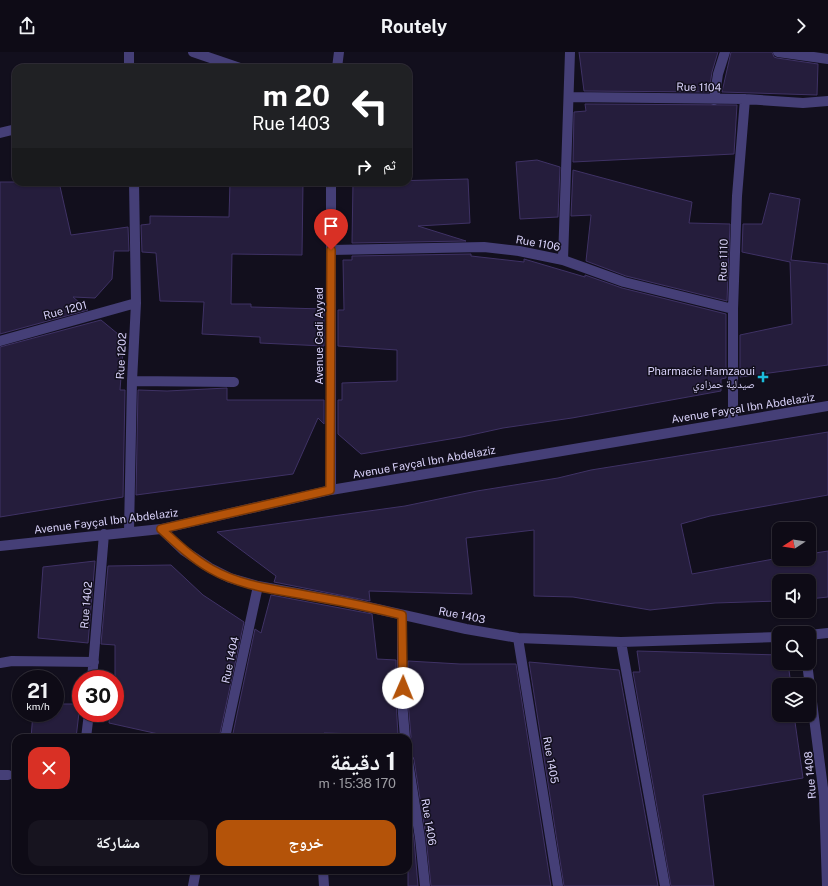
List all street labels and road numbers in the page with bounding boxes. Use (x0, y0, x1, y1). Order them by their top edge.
street label: Rue 1104 (676, 81, 722, 93)
street label: Rue 1106 (515, 233, 561, 253)
street label: Rue 1110 (716, 238, 730, 282)
street label: Avenue Cadi Ayyad (313, 287, 325, 385)
street label: Rue 1201 (42, 298, 88, 322)
street label: Rue 1202 (114, 332, 128, 380)
street label: Avenue Fayçal Ibn Abdelaziz (670, 391, 816, 426)
street label: Avenue Fayçal Ibn Abdelaziz (352, 444, 497, 481)
street label: Avenue Fayçal Ibn Abdelaziz (33, 506, 179, 537)
street label: Rue 1402 (78, 581, 94, 629)
street label: Rue 1403 (438, 605, 487, 625)
street label: Rue 1404 (219, 635, 241, 685)
street label: Rue 1405 (541, 735, 561, 785)
street label: Rue 1408 (802, 751, 818, 799)
street label: Rue 1406 (419, 798, 439, 847)

